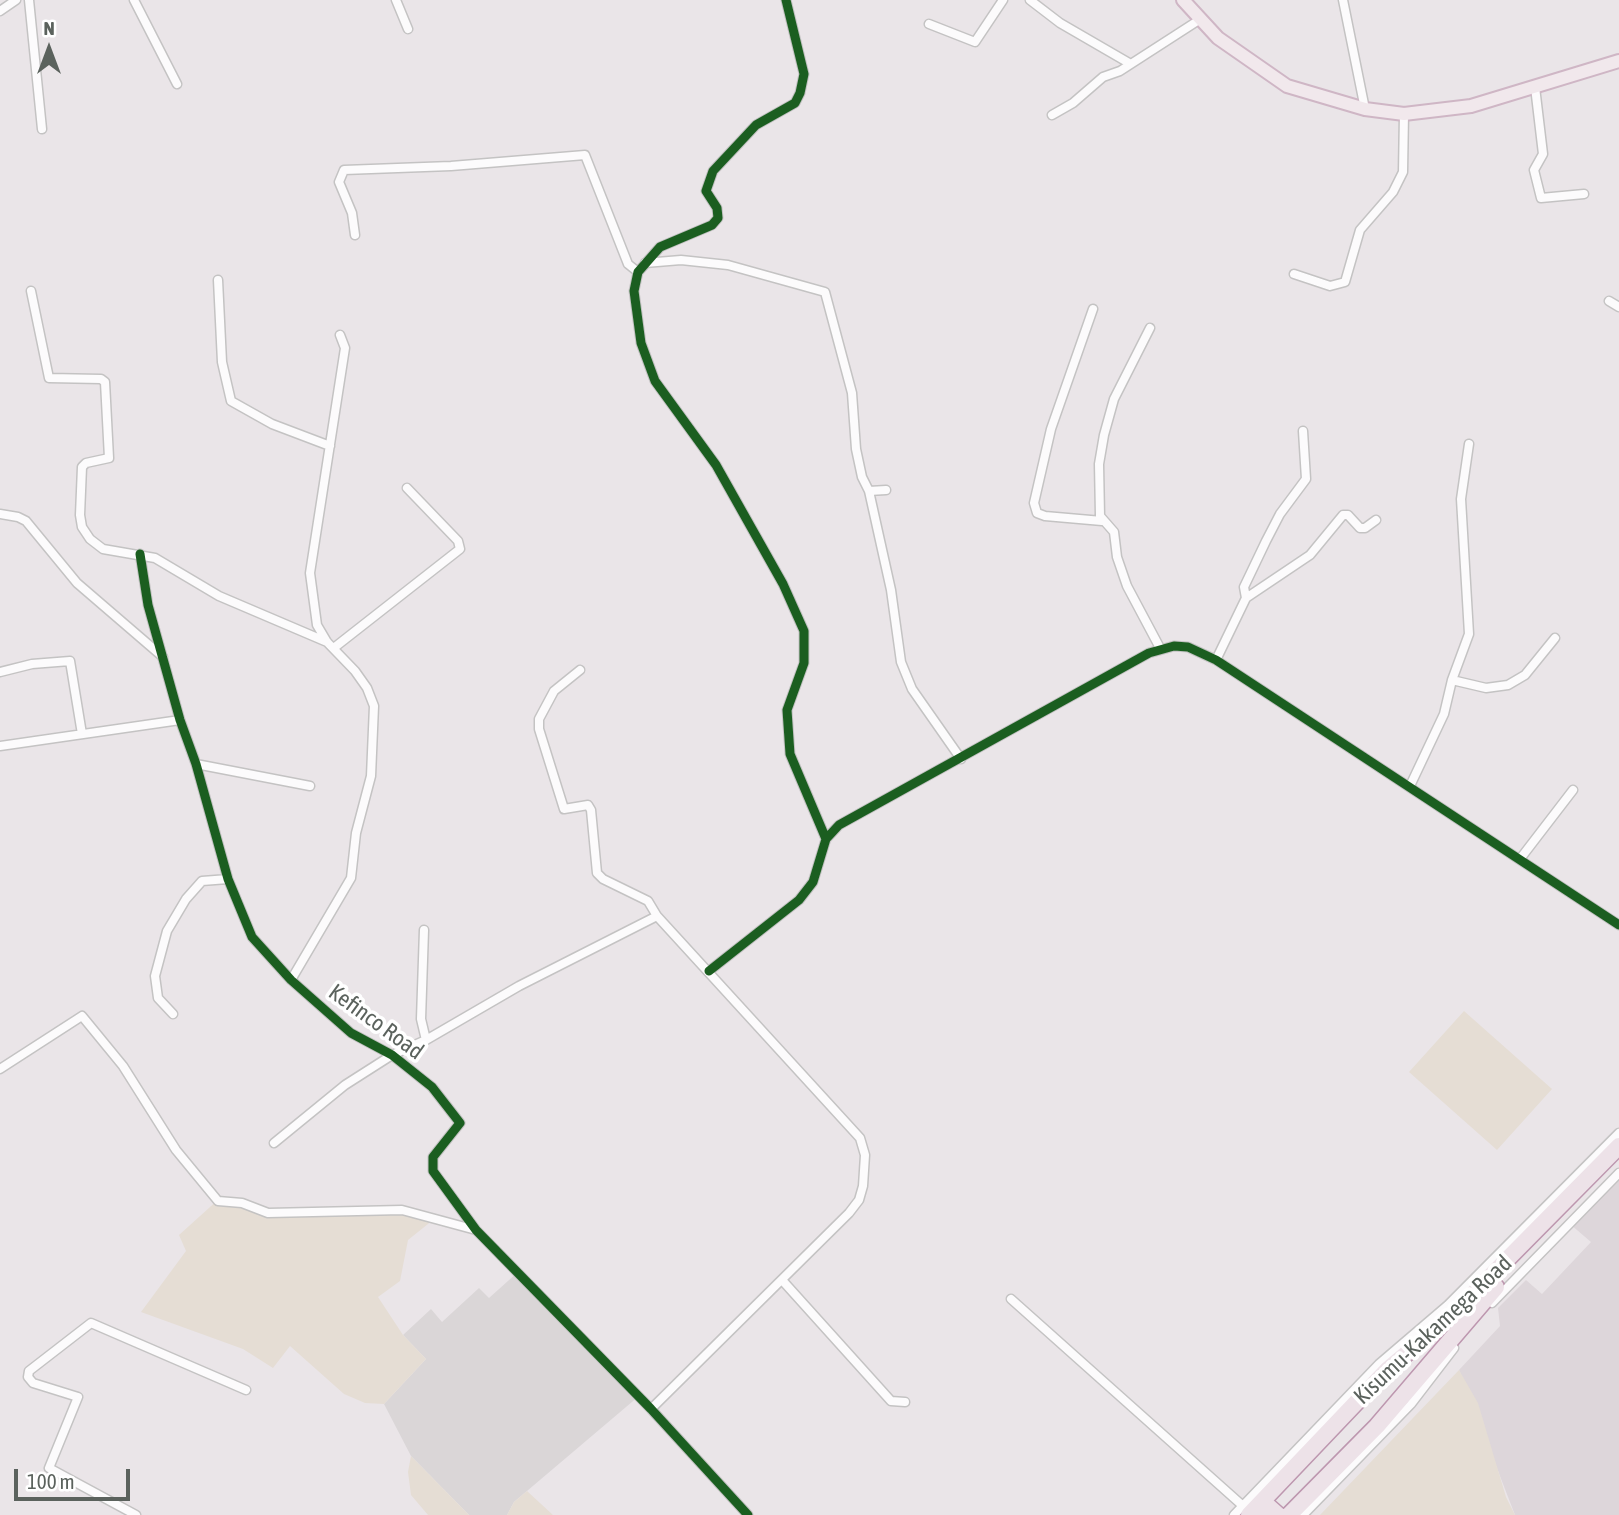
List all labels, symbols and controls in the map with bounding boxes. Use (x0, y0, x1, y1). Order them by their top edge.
north arrow (14, 14, 84, 84)
text: N (43, 17, 55, 39)
street label: Kefinco Road (323, 978, 429, 1066)
street label: Kisumu-Kakamega Road (1348, 1250, 1518, 1410)
scale bar (18, 1456, 133, 1500)
text: 100 m (27, 1469, 75, 1493)

